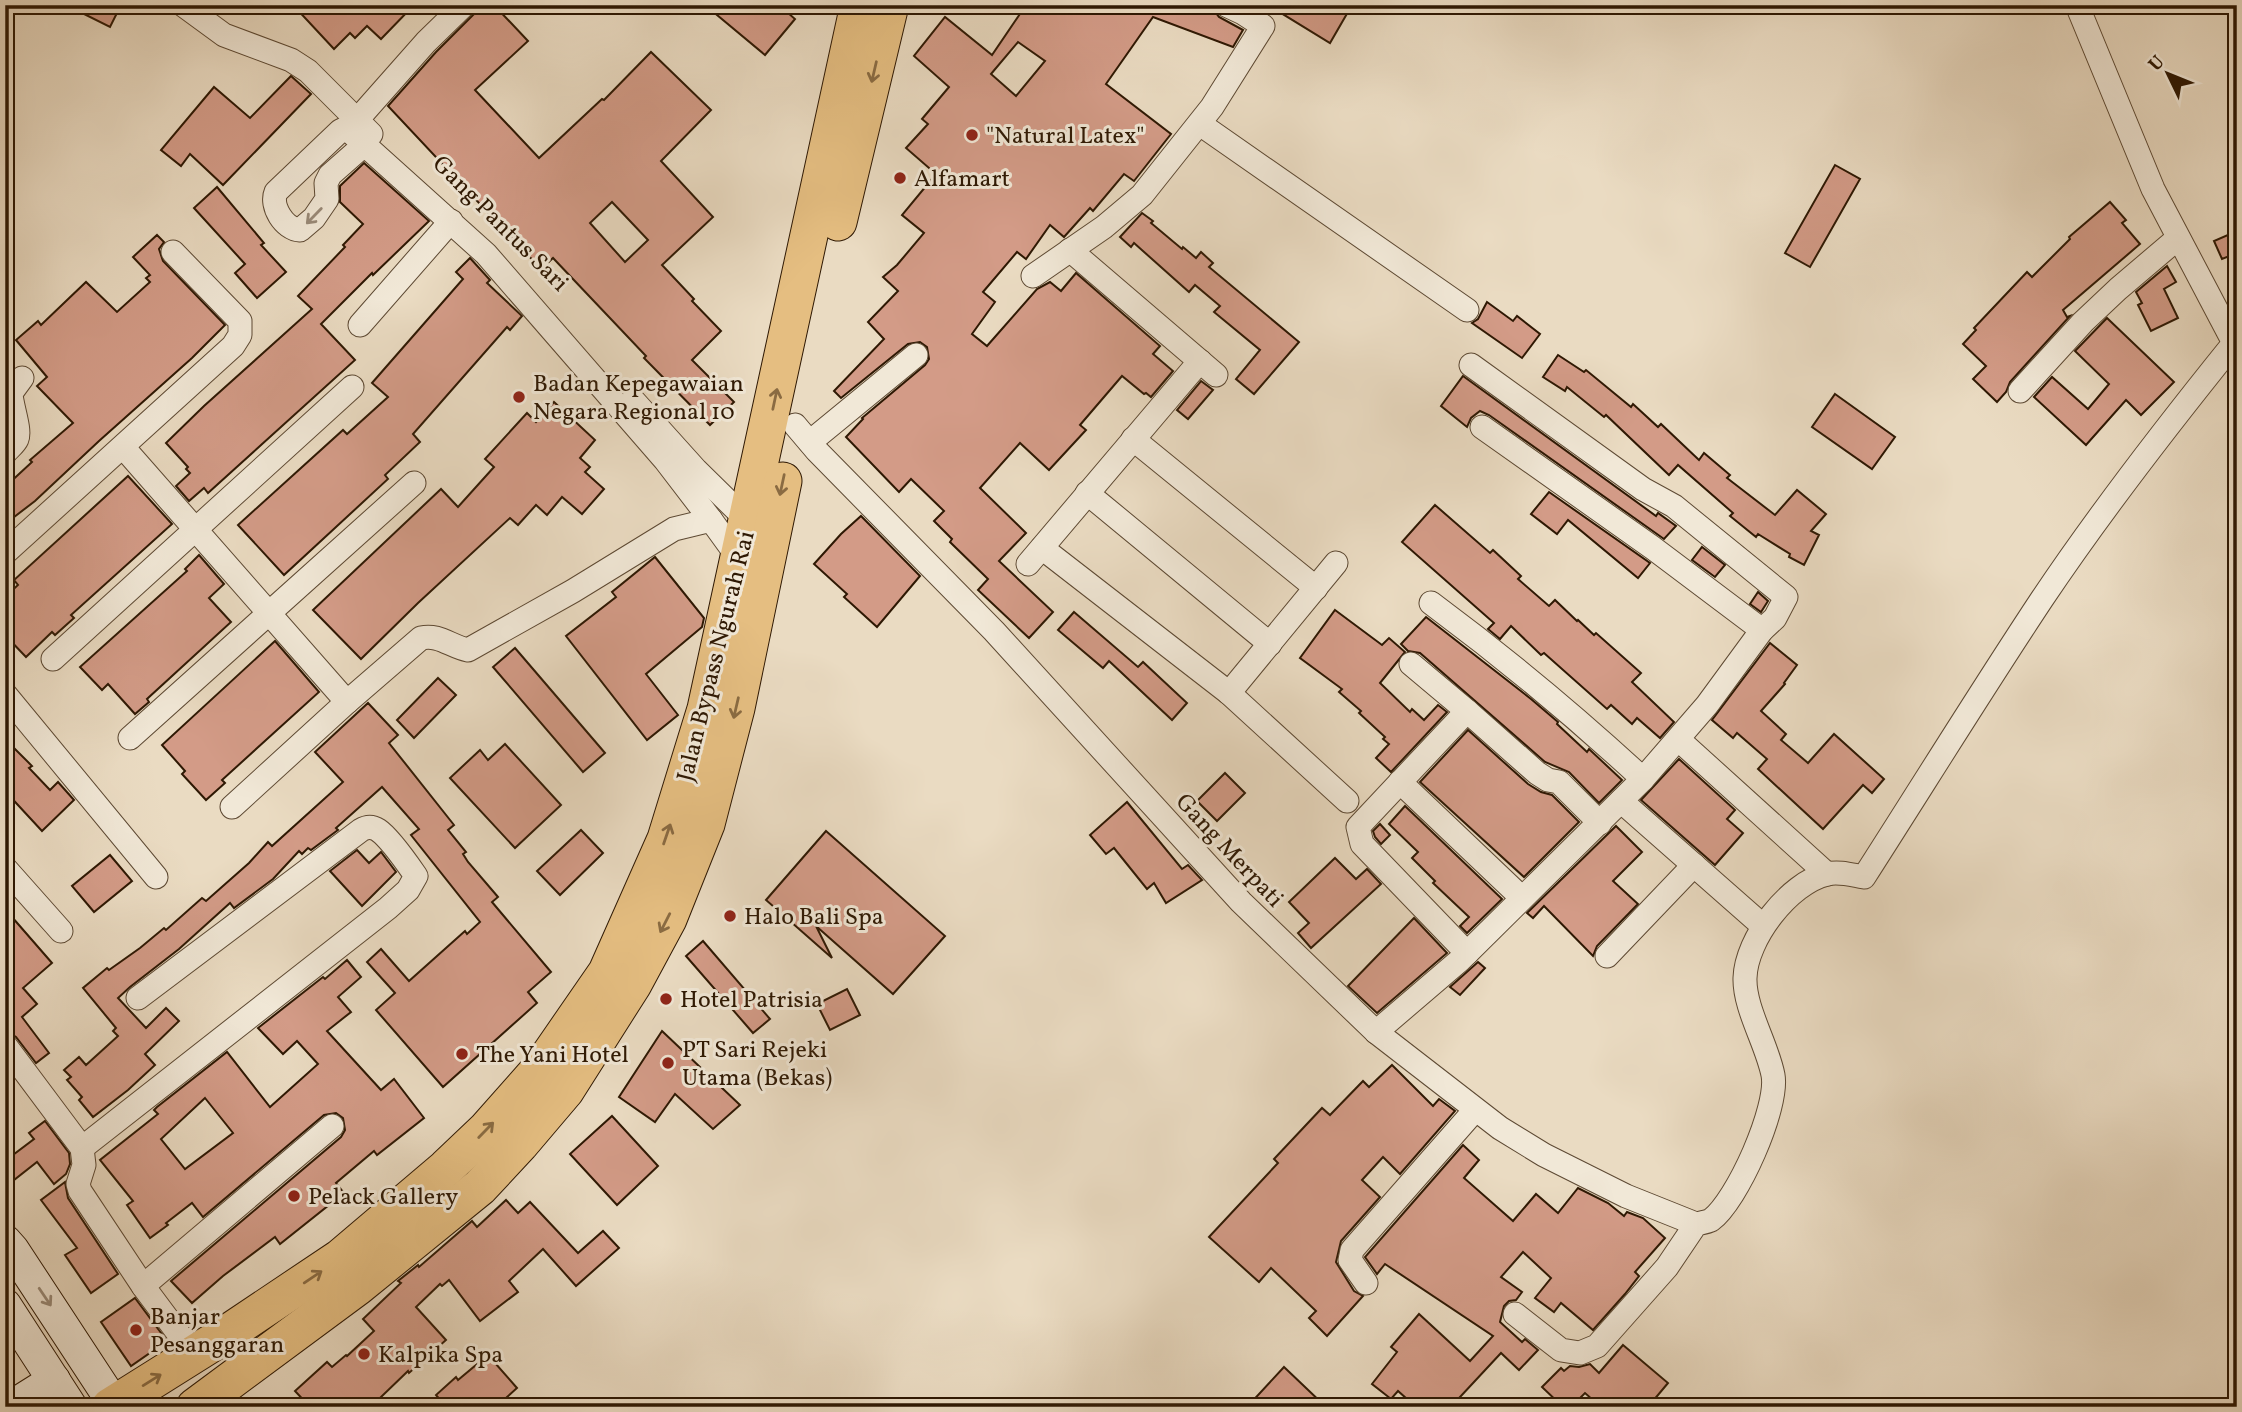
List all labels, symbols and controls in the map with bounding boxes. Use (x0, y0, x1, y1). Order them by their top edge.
north arrow (2134, 38, 2204, 108)
text: U (2143, 50, 2171, 77)
one-way arrow (867, 60, 881, 83)
place label: "Natural Latex" (986, 120, 1144, 154)
marker: "Natural Latex" (964, 127, 980, 143)
street label: Gang Pantus Sari (424, 149, 575, 300)
place label: Alfamart (914, 163, 1010, 197)
marker: Alfamart (892, 170, 908, 186)
one-way arrow (306, 208, 323, 225)
place label: Badan Kepegawaian Negara Regional 10 (533, 368, 744, 430)
one-way arrow (768, 388, 782, 411)
marker: Badan Kepegawaian Negara Regional 10 (511, 389, 527, 405)
one-way arrow (775, 473, 789, 496)
street label: Jalan Bypass Ngurah Rai (669, 527, 765, 785)
one-way arrow (729, 696, 742, 719)
street label: Gang Merpati (1167, 787, 1290, 916)
one-way arrow (662, 823, 674, 845)
place label: Halo Bali Spa (744, 901, 884, 935)
marker: Halo Bali Spa (722, 908, 738, 924)
one-way arrow (658, 912, 672, 933)
place label: Hotel Patrisia (680, 984, 823, 1018)
marker: Hotel Patrisia (658, 991, 674, 1007)
place label: PT Sari Rejeki Utama (Bekas) (682, 1034, 832, 1096)
place label: The Yani Hotel (476, 1039, 629, 1073)
marker: The Yani Hotel (454, 1046, 470, 1062)
marker: PT Sari Rejeki Utama (Bekas) (660, 1055, 676, 1071)
one-way arrow (477, 1121, 494, 1138)
place label: Pelack Gallery (308, 1181, 458, 1215)
marker: Pelack Gallery (286, 1188, 302, 1204)
one-way arrow (302, 1269, 322, 1283)
one-way arrow (37, 1287, 52, 1306)
place label: Banjar Pesanggaran (150, 1301, 284, 1363)
marker: Banjar Pesanggaran (128, 1322, 144, 1338)
place label: Kalpika Spa (378, 1339, 503, 1373)
marker: Kalpika Spa (356, 1346, 372, 1362)
one-way arrow (141, 1373, 161, 1387)

